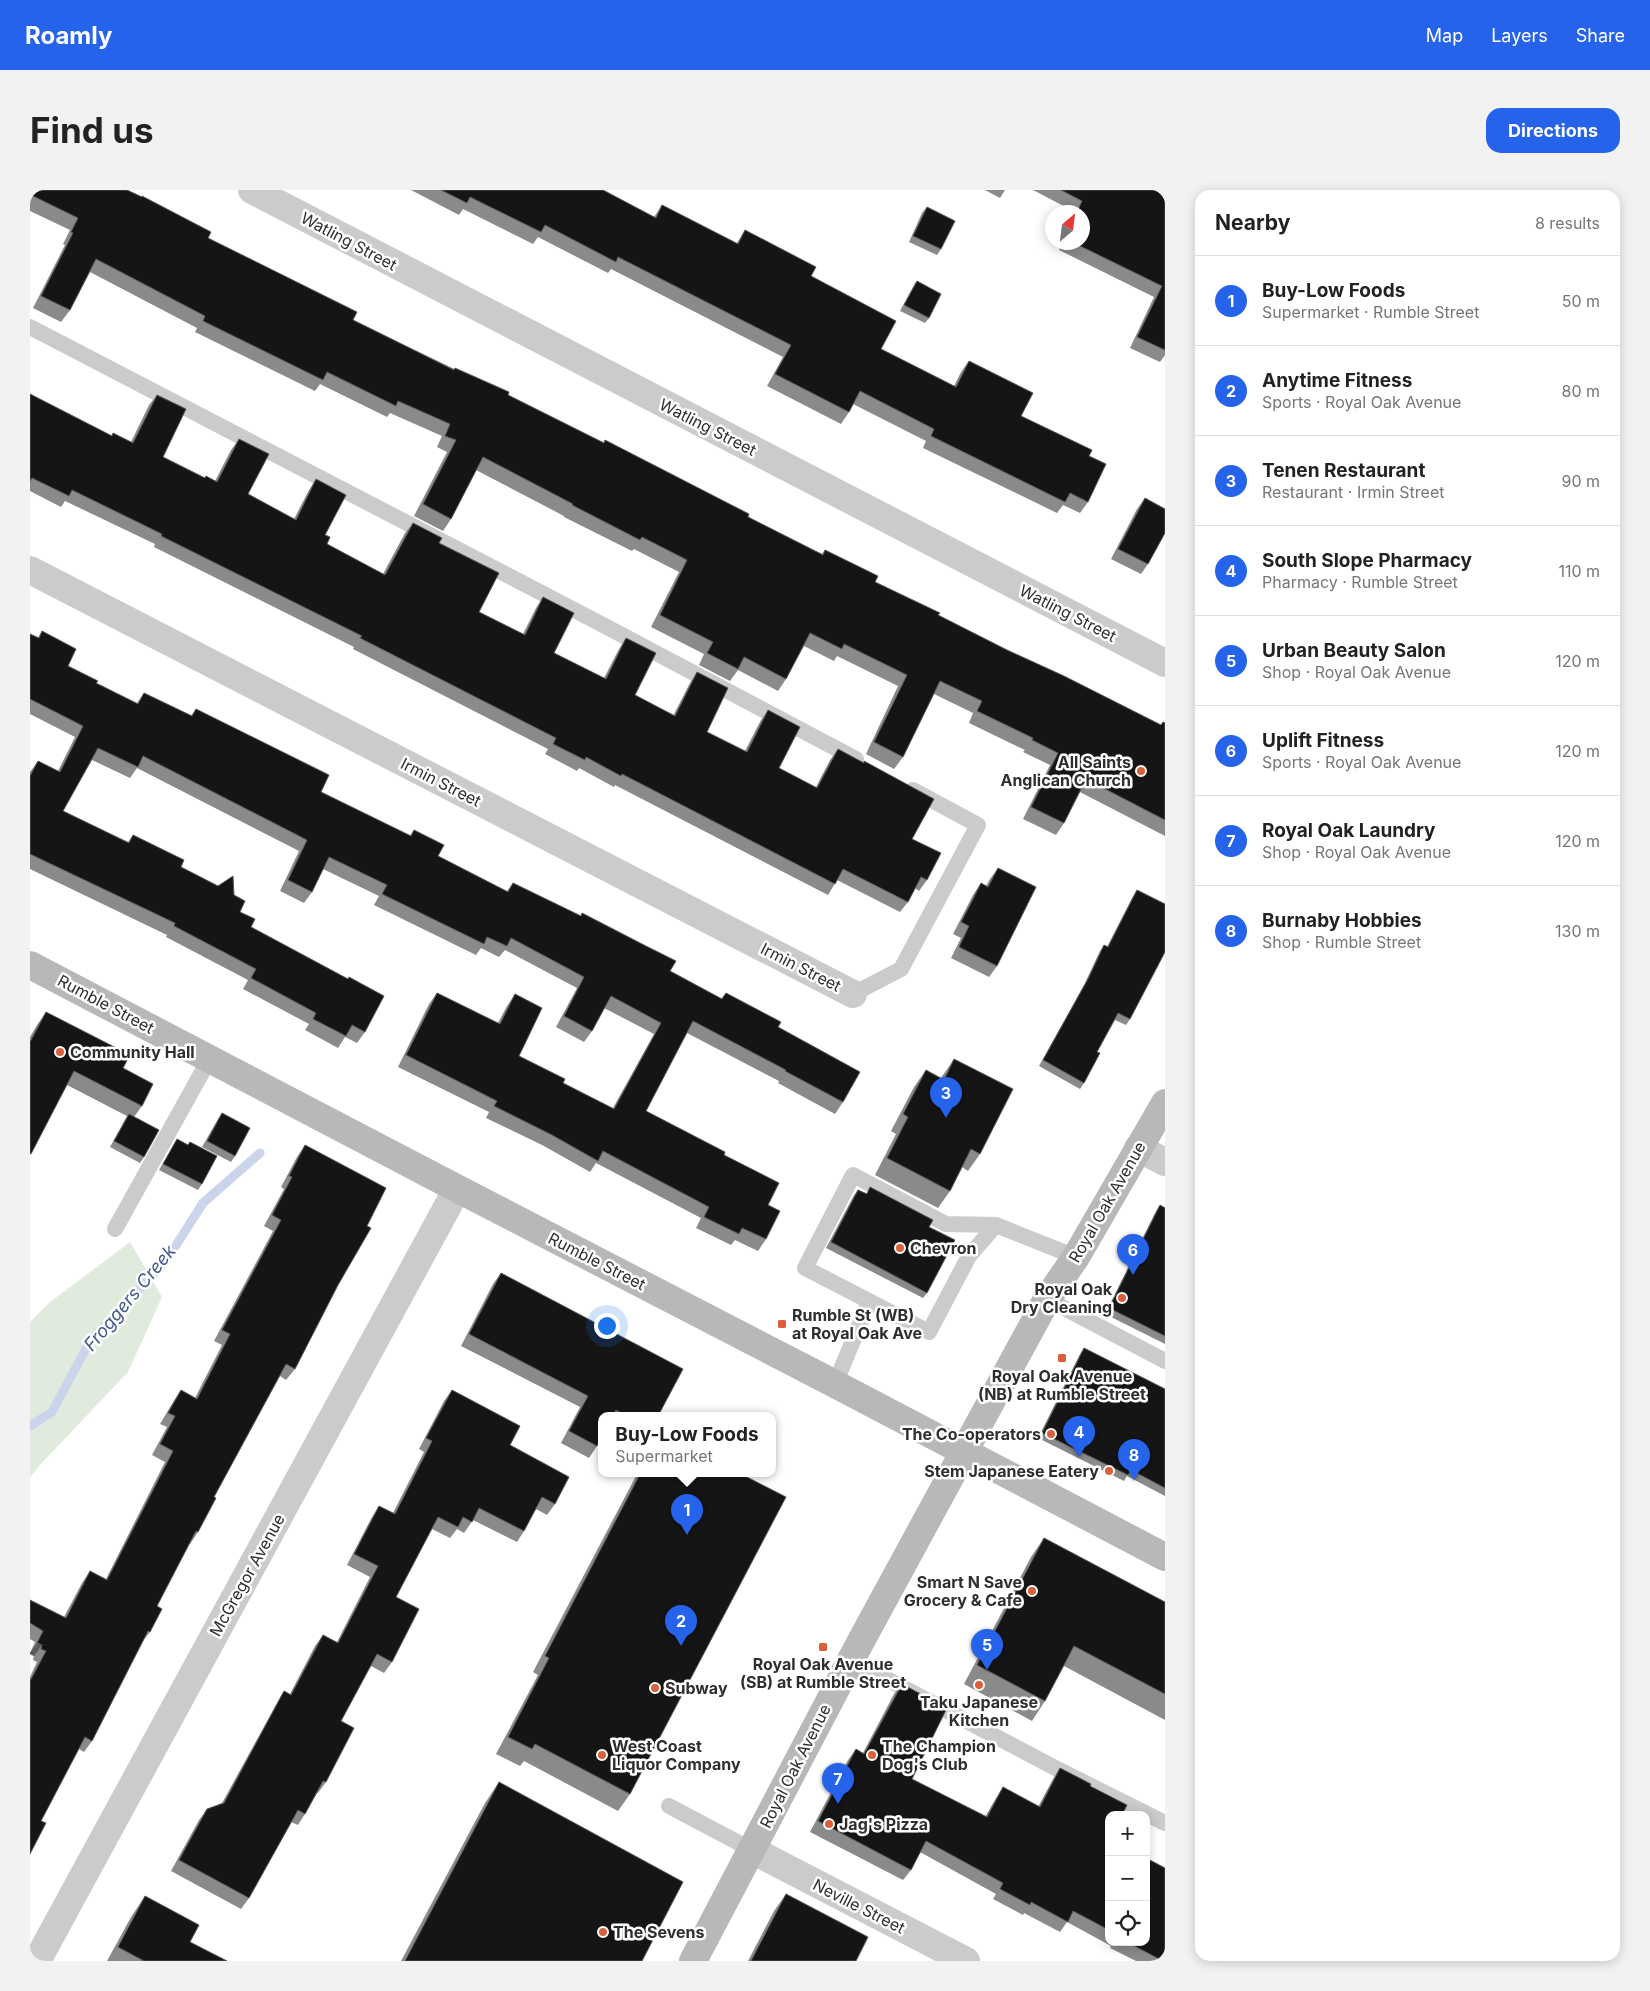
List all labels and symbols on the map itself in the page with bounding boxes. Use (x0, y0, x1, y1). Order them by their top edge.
north arrow (1045, 205, 1090, 250)
street label: Watling Street (298, 207, 400, 275)
street label: Watling Street (656, 394, 760, 460)
street label: Watling Street (1016, 580, 1120, 646)
place label: All Saints Anglican Church (1000, 752, 1131, 790)
street label: Irmin Street (397, 753, 485, 811)
marker: All Saints Anglican Church (1135, 765, 1147, 777)
street label: Irmin Street (757, 938, 845, 996)
street label: Rumble Street (54, 970, 158, 1038)
place label: Community Hall (70, 1042, 195, 1062)
marker: Community Hall (54, 1046, 66, 1058)
pin: 3 (930, 1077, 962, 1118)
street label: Royal Oak Avenue (1064, 1138, 1150, 1266)
street label: Rumble Street (545, 1228, 649, 1294)
pin: 6 (1117, 1234, 1149, 1275)
place label: Chevron (910, 1238, 977, 1258)
water label: Froggers Creek (79, 1240, 181, 1355)
marker: Chevron (894, 1242, 906, 1254)
place label: Royal Oak Dry Cleaning (1011, 1279, 1113, 1317)
marker: Royal Oak Dry Cleaning (1116, 1292, 1128, 1304)
place label: Rumble St (WB) at Royal Oak Ave (792, 1305, 922, 1343)
your location (594, 1313, 620, 1339)
marker: Rumble St (WB) at Royal Oak Ave (776, 1318, 788, 1330)
marker: Royal Oak Avenue (NB) at Rumble Street (1056, 1352, 1068, 1364)
place label: Royal Oak Avenue (NB) at Rumble Street (978, 1366, 1146, 1404)
pin: 4 (1063, 1416, 1095, 1457)
place label: The Co-operators (902, 1424, 1041, 1444)
marker: The Co-operators (1045, 1428, 1057, 1440)
pin: 8 (1118, 1439, 1150, 1480)
place label: Stem Japanese Eatery (924, 1461, 1099, 1481)
marker: Stem Japanese Eatery (1103, 1465, 1115, 1477)
pin: 1 (671, 1494, 703, 1535)
street label: McGregor Avenue (205, 1510, 289, 1640)
place label: Smart N Save Grocery & Cafe (904, 1572, 1022, 1610)
marker: Smart N Save Grocery & Cafe (1026, 1585, 1038, 1597)
pin: 2 (665, 1605, 697, 1646)
pin: 5 (971, 1629, 1003, 1670)
marker: Royal Oak Avenue (SB) at Rumble Street (817, 1641, 829, 1653)
place label: Royal Oak Avenue (SB) at Rumble Street (740, 1654, 906, 1692)
place label: Subway (665, 1678, 728, 1698)
marker: Taku Japanese Kitchen (973, 1679, 985, 1691)
marker: Subway (649, 1682, 661, 1694)
place label: Taku Japanese Kitchen (920, 1692, 1038, 1730)
street label: Royal Oak Avenue (755, 1701, 835, 1831)
place label: West Coast Liquor Company (612, 1736, 741, 1774)
place label: The Champion Dog's Club (882, 1736, 996, 1774)
marker: West Coast Liquor Company (596, 1749, 608, 1761)
marker: The Champion Dog's Club (866, 1749, 878, 1761)
pin: 7 (822, 1763, 854, 1804)
place label: Jag's Pizza (839, 1814, 928, 1834)
marker: Jag's Pizza (823, 1818, 835, 1830)
street label: Neville Street (810, 1874, 908, 1938)
place label: The Sevens (613, 1922, 704, 1942)
marker: The Sevens (597, 1926, 609, 1938)

